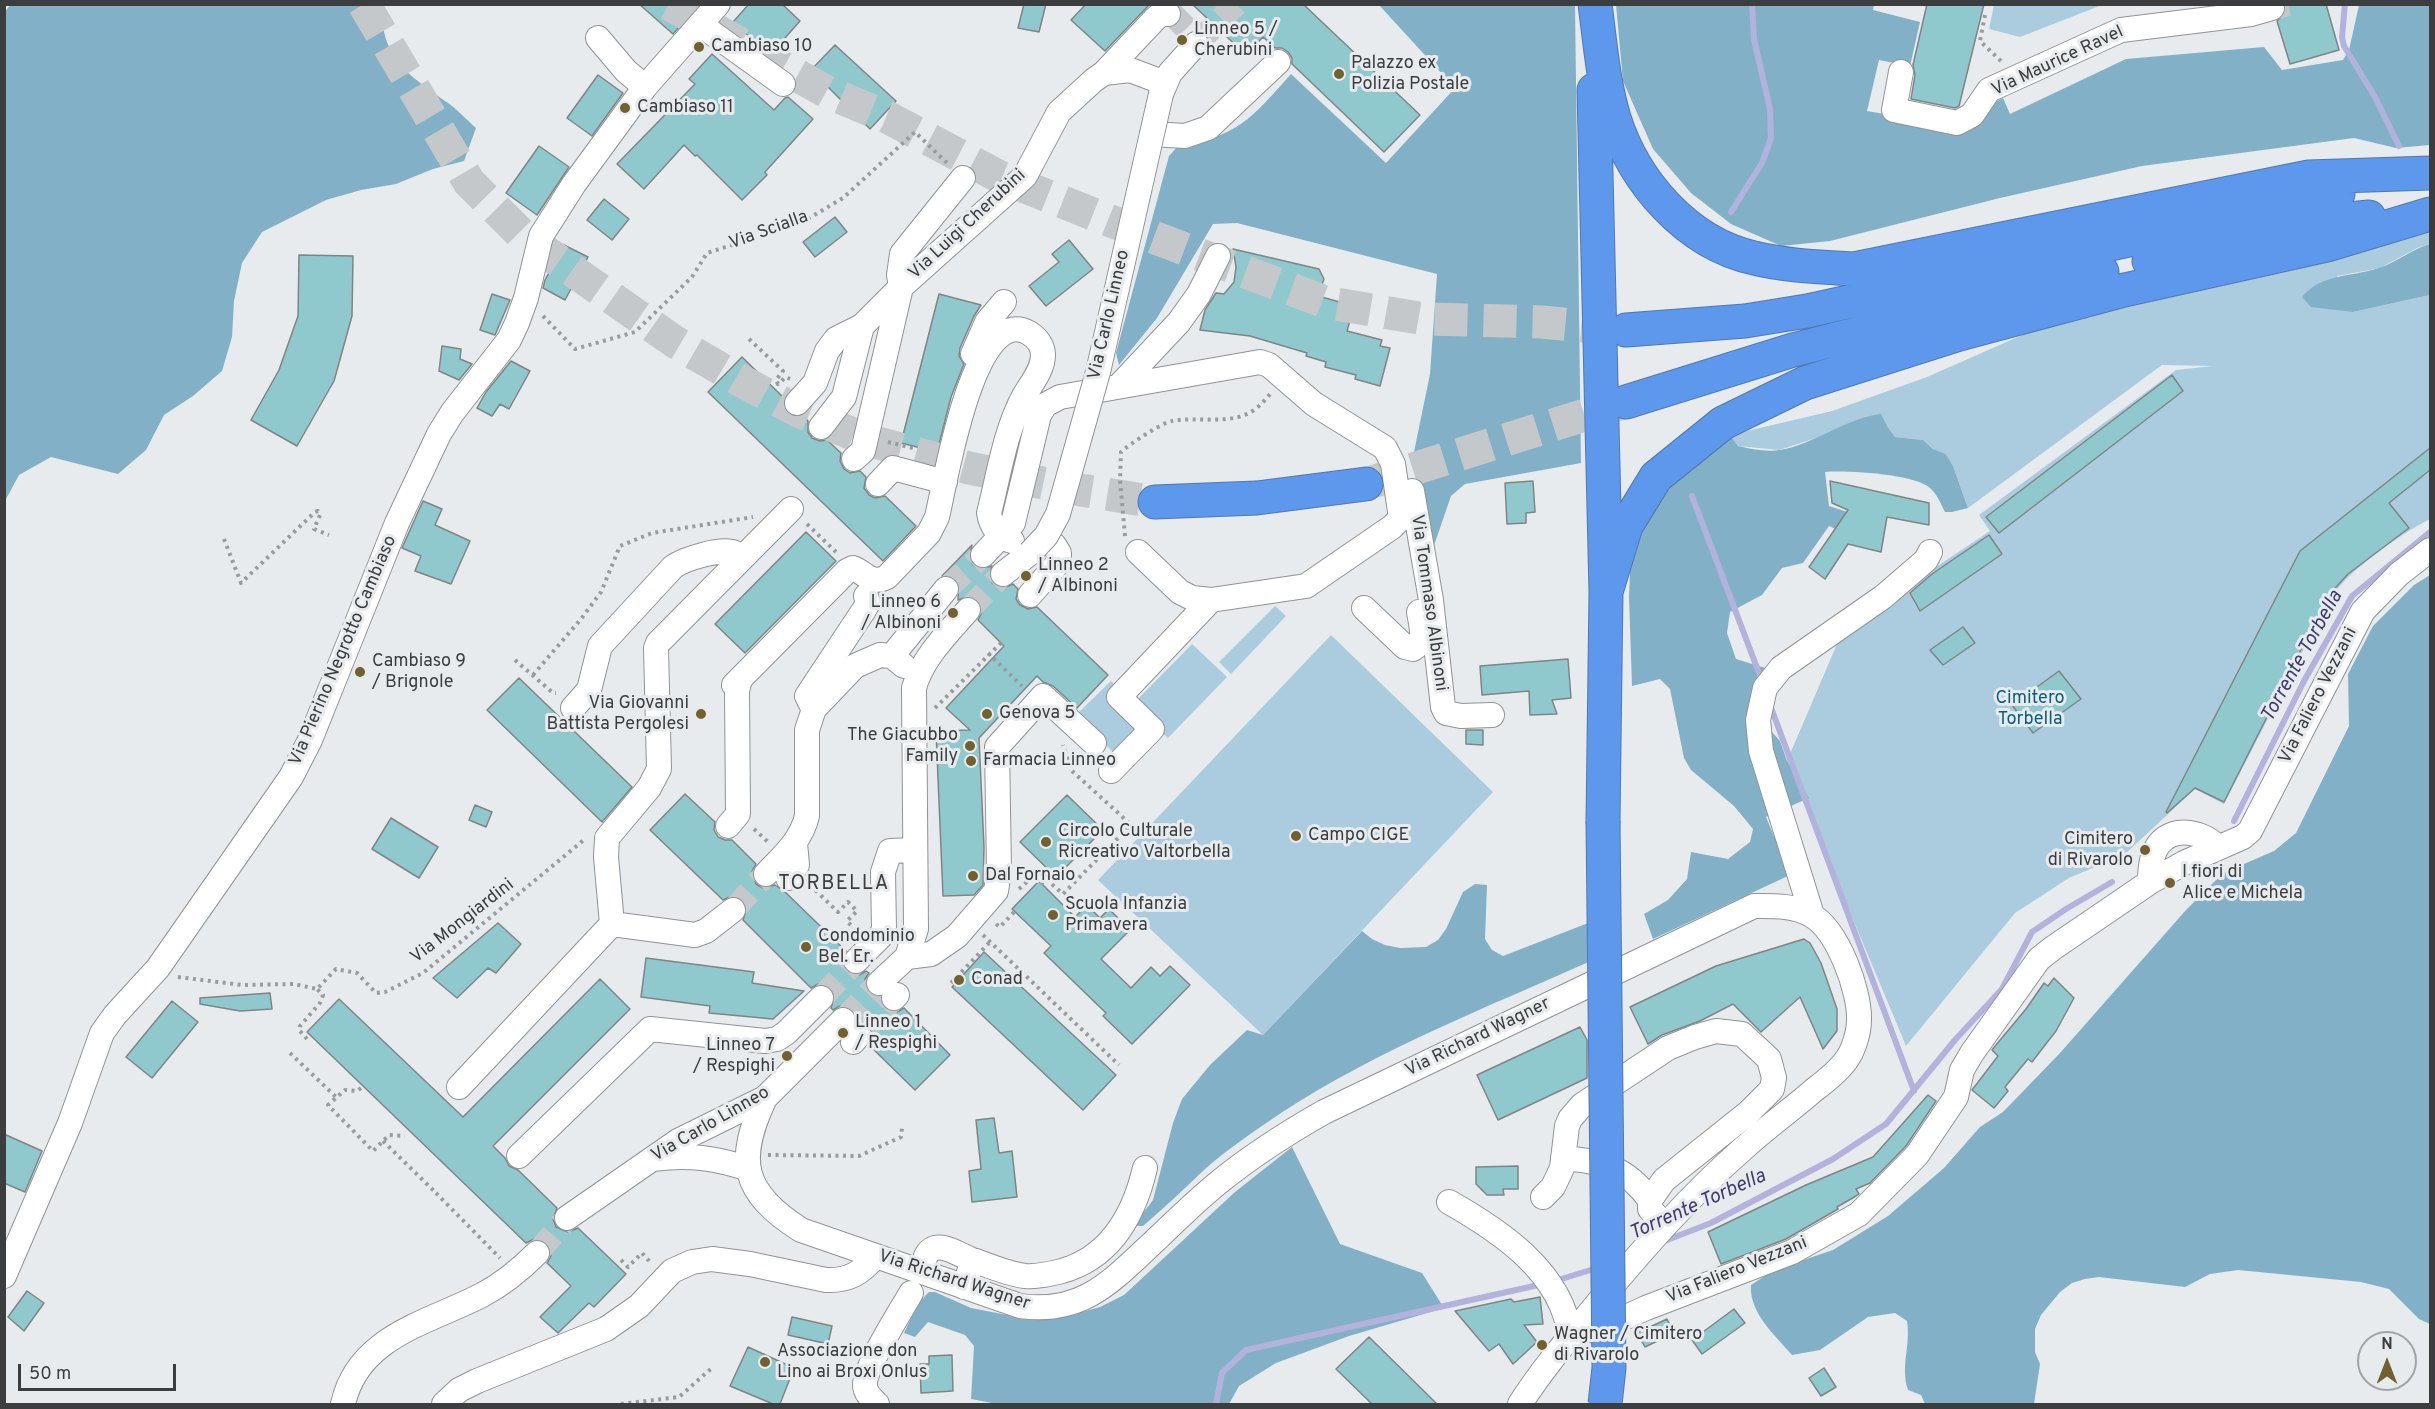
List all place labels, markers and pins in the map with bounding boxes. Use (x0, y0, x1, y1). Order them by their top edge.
place label: Linneo 5 / Cherubini (1194, 19, 1278, 62)
marker: Linneo 5 / Cherubini (1175, 33, 1189, 47)
place label: Cambiaso 10 (711, 36, 813, 58)
marker: Cambiaso 10 (692, 40, 706, 54)
place label: Palazzo ex Polizia Postale (1351, 53, 1469, 96)
marker: Palazzo ex Polizia Postale (1332, 67, 1346, 81)
place label: Cambiaso 11 (637, 97, 734, 119)
marker: Cambiaso 11 (618, 101, 632, 115)
place label: Linneo 2 / Albinoni (1038, 555, 1118, 598)
marker: Linneo 2 / Albinoni (1019, 569, 1033, 583)
place label: Linneo 6 / Albinoni (861, 592, 941, 634)
marker: Linneo 6 / Albinoni (946, 606, 960, 620)
place label: Cambiaso 9 / Brignole (372, 651, 466, 694)
marker: Cambiaso 9 / Brignole (353, 665, 367, 679)
place label: Via Giovanni Battista Pergolesi (547, 693, 689, 736)
place label: Genova 5 (999, 703, 1075, 725)
marker: Via Giovanni Battista Pergolesi (694, 707, 708, 721)
marker: Genova 5 (980, 707, 994, 721)
place label: The Giacubbo Family (847, 725, 958, 768)
marker: The Giacubbo Family (963, 739, 977, 753)
place label: Farmacia Linneo (983, 750, 1116, 772)
marker: Farmacia Linneo (964, 754, 978, 768)
place label: Circolo Culturale Ricreativo Valtorbella (1058, 821, 1230, 864)
place label: Campo CIGE (1308, 825, 1409, 847)
marker: Campo CIGE (1289, 829, 1303, 843)
place label: Cimitero di Rivarolo (2048, 829, 2133, 872)
marker: Circolo Culturale Ricreativo Valtorbella (1039, 835, 1053, 849)
marker: Cimitero di Rivarolo (2138, 843, 2152, 857)
place label: I fiori di Alice e Michela (2182, 862, 2303, 904)
place label: Dal Fornaio (985, 865, 1075, 887)
marker: Dal Fornaio (966, 869, 980, 883)
marker: I fiori di Alice e Michela (2163, 876, 2177, 890)
place label: Scuola Infanzia Primavera (1065, 894, 1187, 936)
marker: Scuola Infanzia Primavera (1046, 908, 1060, 922)
place label: Condominio Bel. Er. (818, 926, 915, 968)
marker: Condominio Bel. Er. (799, 940, 813, 954)
place label: Conad (971, 969, 1023, 991)
marker: Conad (952, 973, 966, 987)
place label: Linneo 1 / Respighi (855, 1012, 937, 1054)
marker: Linneo 1 / Respighi (836, 1026, 850, 1040)
place label: Linneo 7 / Respighi (693, 1035, 775, 1078)
marker: Linneo 7 / Respighi (780, 1049, 794, 1063)
place label: Wagner / Cimitero di Rivarolo (1554, 1324, 1702, 1366)
marker: Wagner / Cimitero di Rivarolo (1535, 1338, 1549, 1352)
place label: Associazione don Lino ai Broxi Onlus (777, 1341, 927, 1384)
marker: Associazione don Lino ai Broxi Onlus (758, 1355, 772, 1369)

